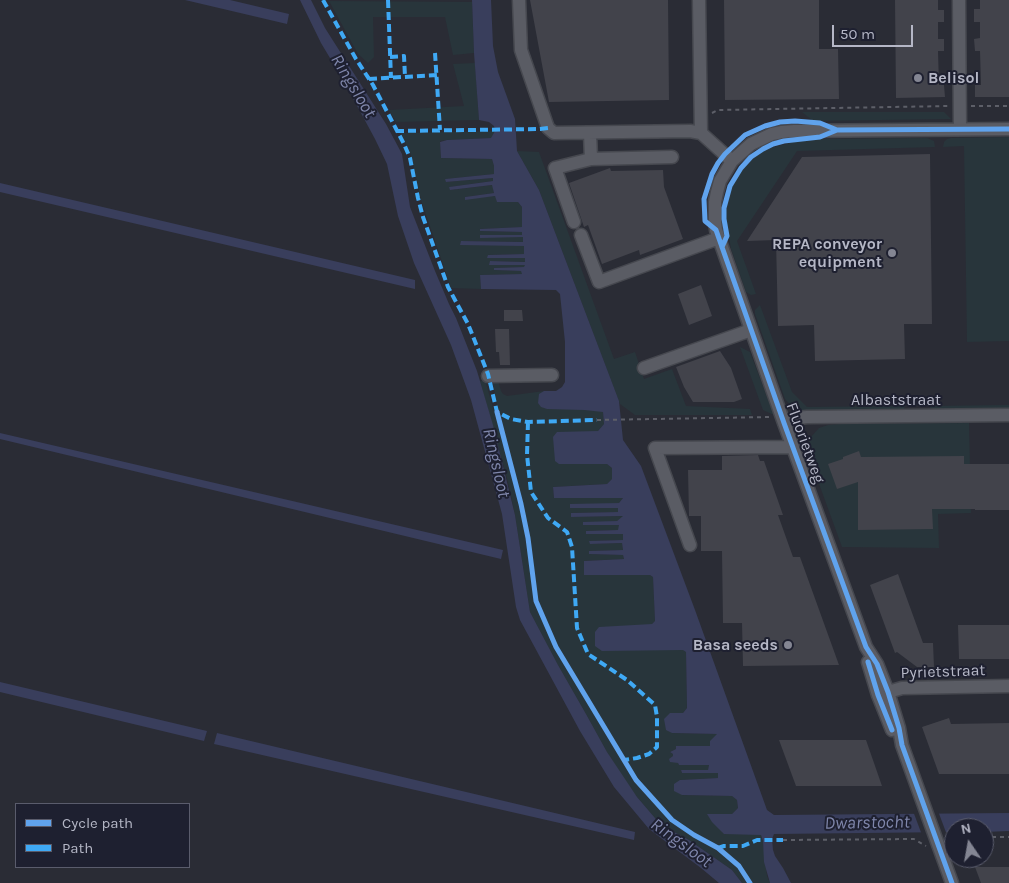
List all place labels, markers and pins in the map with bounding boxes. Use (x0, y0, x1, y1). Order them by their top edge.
place label: Belisol (928, 68, 979, 88)
marker: Belisol (912, 72, 924, 84)
place label: REPA conveyor equipment (772, 234, 882, 272)
marker: REPA conveyor equipment (886, 247, 898, 259)
place label: Basa seeds (693, 635, 778, 655)
marker: Basa seeds (782, 639, 794, 651)

